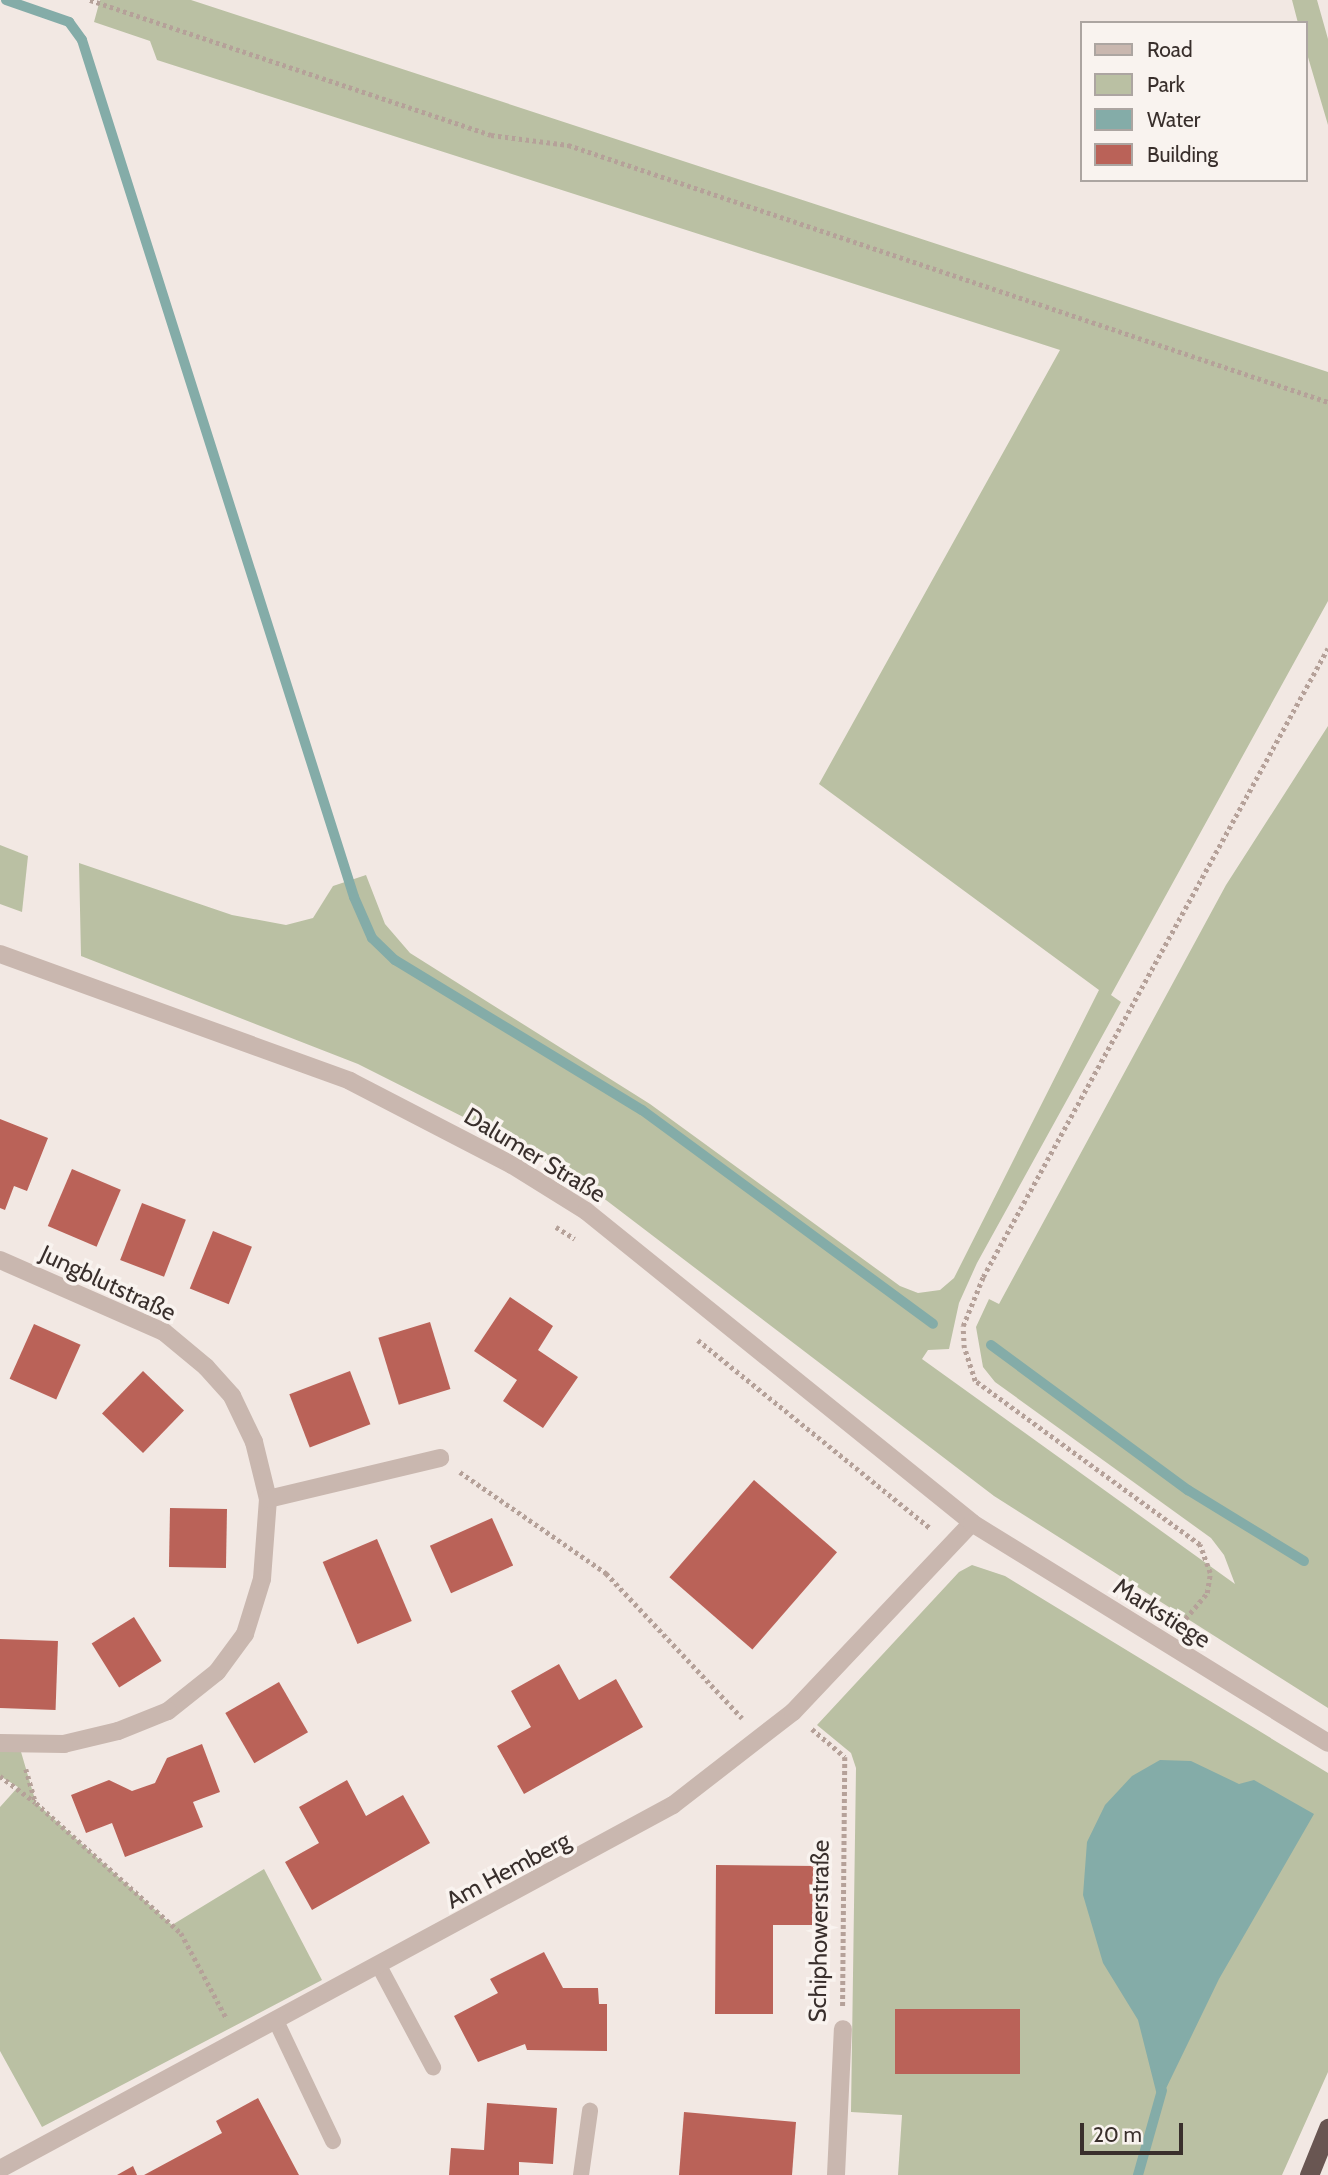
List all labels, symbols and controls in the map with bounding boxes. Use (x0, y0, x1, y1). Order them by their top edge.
legend (1080, 21, 1307, 182)
text: Road (1147, 37, 1193, 62)
text: Park (1147, 72, 1185, 97)
text: Water (1147, 107, 1200, 132)
text: Building (1147, 142, 1218, 167)
street label: Dalumer Straße (459, 1101, 611, 1209)
street label: Jungblutstraße (36, 1239, 180, 1327)
street label: Markstiege (1108, 1572, 1216, 1654)
street label: Am Hemberg (441, 1825, 575, 1915)
street label: Schiphowerstraße (803, 1839, 835, 2023)
scale bar (1083, 2108, 1186, 2152)
text: 20 m (1093, 2122, 1142, 2147)

